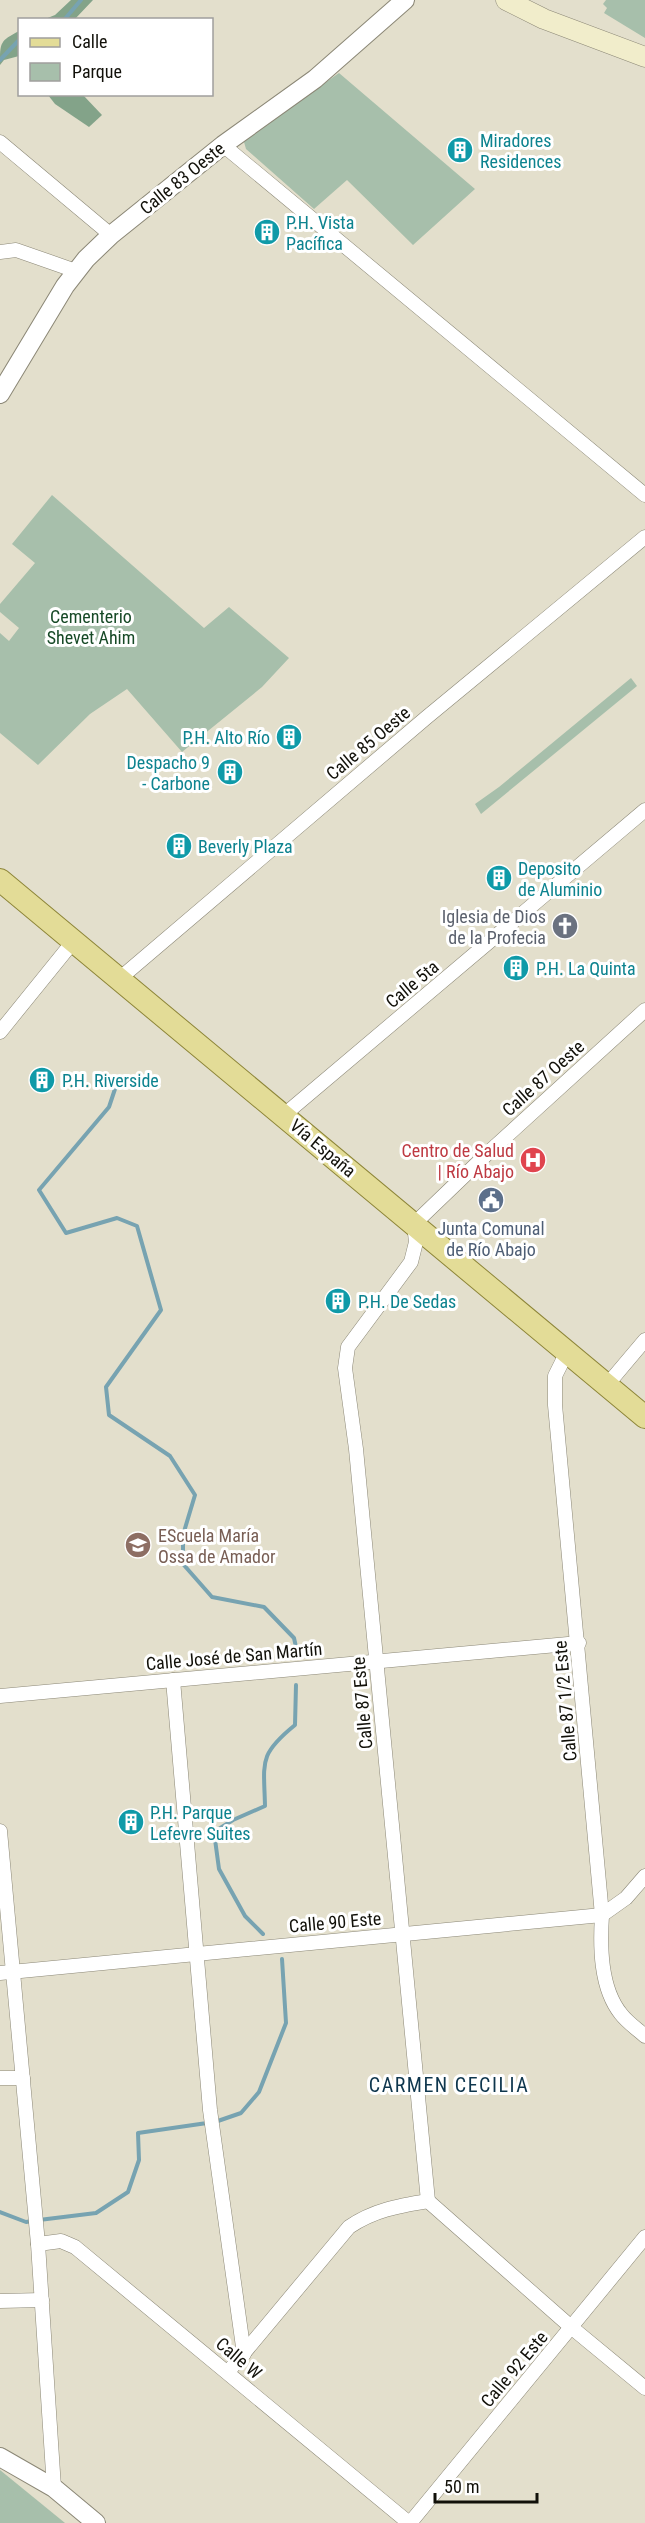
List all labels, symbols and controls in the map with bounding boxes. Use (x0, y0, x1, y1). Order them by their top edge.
legend (18, 18, 213, 96)
text: Calle (72, 31, 108, 52)
text: Parque (72, 61, 122, 82)
place label: Miradores Residences (480, 130, 561, 172)
building icon: Miradores Residences (445, 135, 475, 165)
street label: Calle 83 Oeste (135, 137, 229, 219)
place label: P.H. Vista Pacífica (286, 212, 354, 254)
building icon: P.H. Vista Pacífica (252, 217, 282, 247)
park label: Cementerio Shevet Ahim (47, 606, 135, 648)
street label: Calle 85 Oeste (322, 702, 414, 784)
building icon: P.H. Alto Río (274, 722, 304, 752)
place label: P.H. Alto Río (182, 727, 270, 748)
place label: Despacho 9 - Carbone (127, 752, 210, 794)
building icon: Despacho 9 - Carbone (215, 757, 245, 787)
building icon: Beverly Plaza (164, 831, 194, 861)
place label: Beverly Plaza (198, 836, 293, 857)
place label: Deposito de Aluminio (518, 858, 602, 900)
building icon: Deposito de Aluminio (484, 863, 514, 893)
place label: Iglesia de Dios de la Profecia (442, 906, 546, 948)
church icon: Iglesia de Dios de la Profecia (550, 911, 580, 941)
building icon: P.H. La Quinta (501, 953, 531, 983)
street label: Calle 5ta (381, 956, 443, 1012)
place label: P.H. La Quinta (536, 958, 636, 979)
street label: Calle 87 Oeste (498, 1036, 588, 1120)
building icon: P.H. Riverside (27, 1065, 57, 1095)
place label: P.H. Riverside (62, 1070, 159, 1091)
street label: Vía España (286, 1115, 360, 1181)
place label: Centro de Salud | Río Abajo (402, 1140, 514, 1182)
hospital icon: Centro de Salud | Río Abajo (518, 1145, 548, 1175)
public building icon: Junta Comunal de Río Abajo (476, 1185, 506, 1215)
place label: Junta Comunal de Río Abajo (437, 1218, 545, 1260)
building icon: P.H. De Sedas (323, 1286, 353, 1316)
place label: P.H. De Sedas (358, 1291, 456, 1312)
place label: EScuela María Ossa de Amador (158, 1525, 276, 1567)
school or university icon: EScuela María Ossa de Amador (123, 1530, 153, 1560)
street label: Calle José de San Martín (145, 1638, 323, 1674)
street label: Calle 87 1/2 Este (549, 1640, 581, 1762)
street label: Calle 87 Este (348, 1656, 376, 1750)
place label: P.H. Parque Lefevre Suites (150, 1802, 251, 1844)
building icon: P.H. Parque Lefevre Suites (116, 1807, 146, 1837)
street label: Calle 90 Este (288, 1908, 382, 1936)
district label: CARMEN CECILIA (369, 2073, 529, 2097)
street label: Calle 92 Este (476, 2327, 552, 2411)
street label: Calle W (212, 2333, 266, 2383)
scale bar (435, 2466, 537, 2504)
text: 50 m (444, 2476, 479, 2497)

